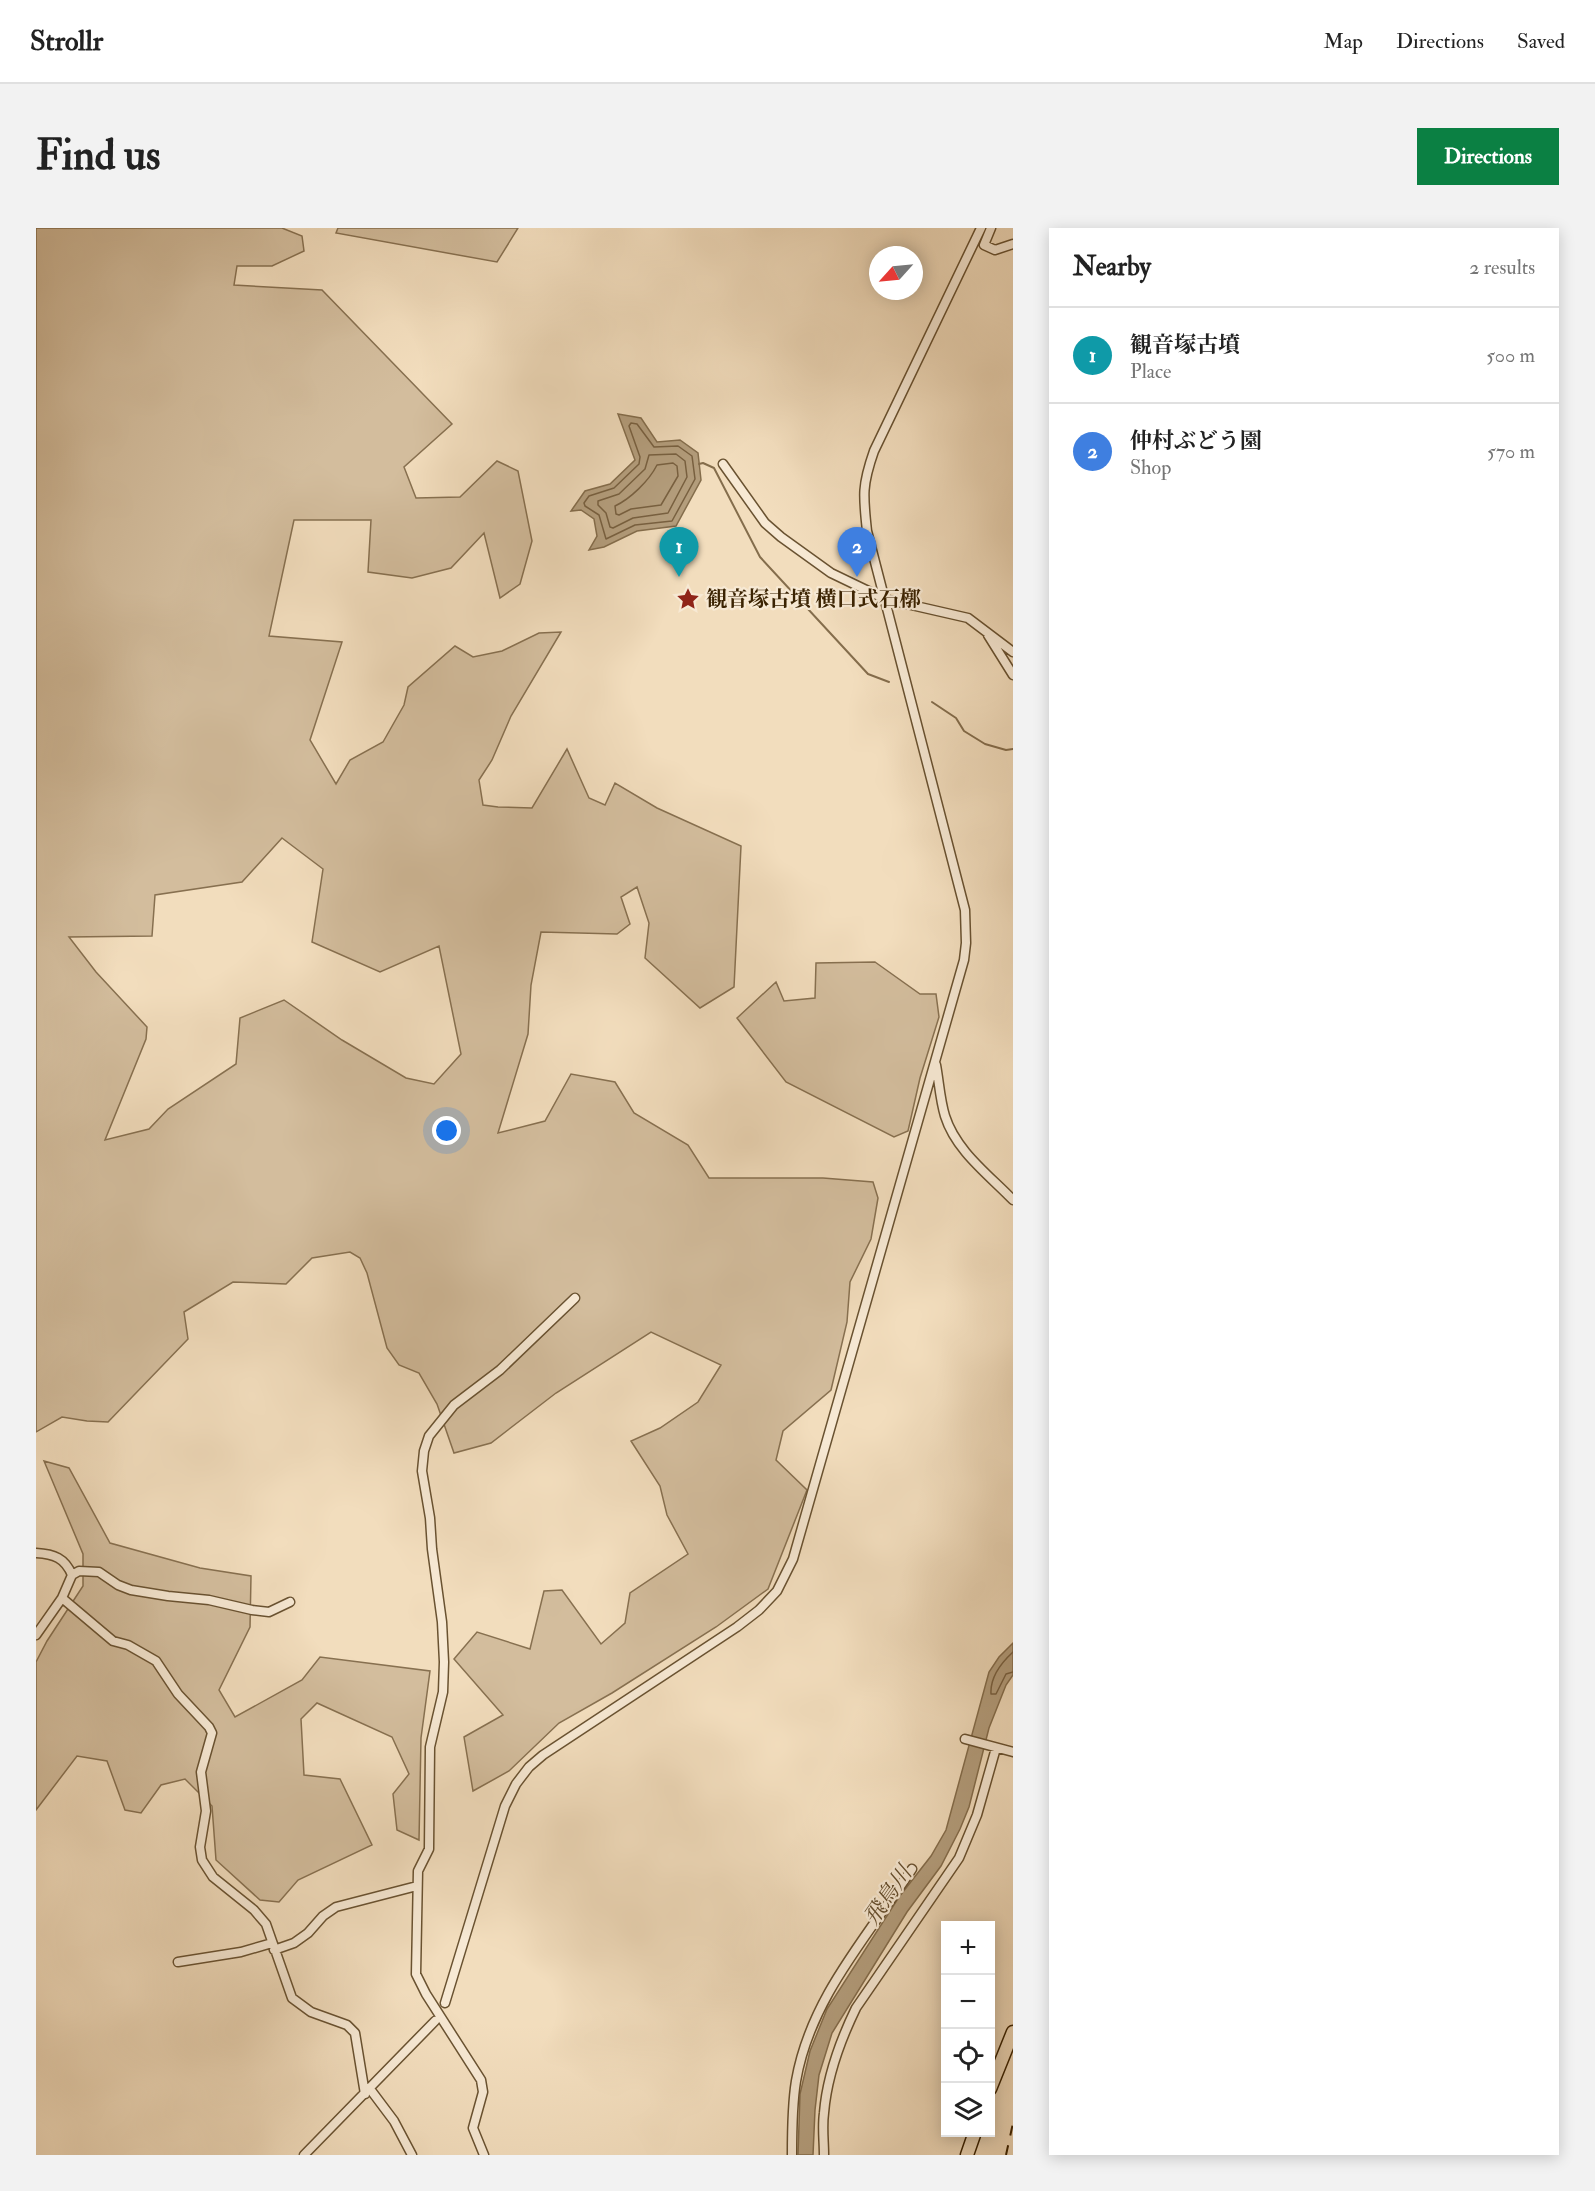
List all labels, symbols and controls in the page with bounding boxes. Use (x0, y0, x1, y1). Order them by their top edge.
text: Strollr (30, 24, 103, 59)
text: Map (1323, 28, 1363, 55)
text: Directions (1396, 28, 1484, 55)
text: Saved (1517, 28, 1565, 55)
button: Directions (1417, 128, 1559, 185)
text: Find us (36, 130, 160, 182)
north arrow (869, 246, 923, 300)
text: Nearby (1073, 251, 1151, 283)
text: 2 results (1469, 255, 1535, 280)
text: 観音塚古墳 (1130, 331, 1240, 359)
text: 1 (1089, 343, 1096, 368)
text: 500 m (1486, 343, 1535, 368)
text: Place (1130, 359, 1171, 384)
text: 仲村ぶどう園 (1130, 427, 1262, 455)
text: 2 (1087, 439, 1098, 464)
text: 570 m (1487, 439, 1535, 464)
text: Shop (1130, 455, 1171, 480)
pin: 1 (660, 528, 698, 577)
pin: 2 (838, 528, 876, 577)
place icon: 観音塚古墳 横口式石槨 (675, 586, 701, 612)
place label: 観音塚古墳 横口式石槨 (706, 586, 921, 613)
your location (432, 1116, 461, 1145)
water label: 飛鳥川 (857, 1859, 919, 1931)
map controls (941, 1921, 995, 2137)
button: + (941, 1921, 995, 1975)
button: − (941, 1975, 995, 2029)
button: locate (941, 2029, 995, 2083)
button: layers (941, 2083, 995, 2137)

